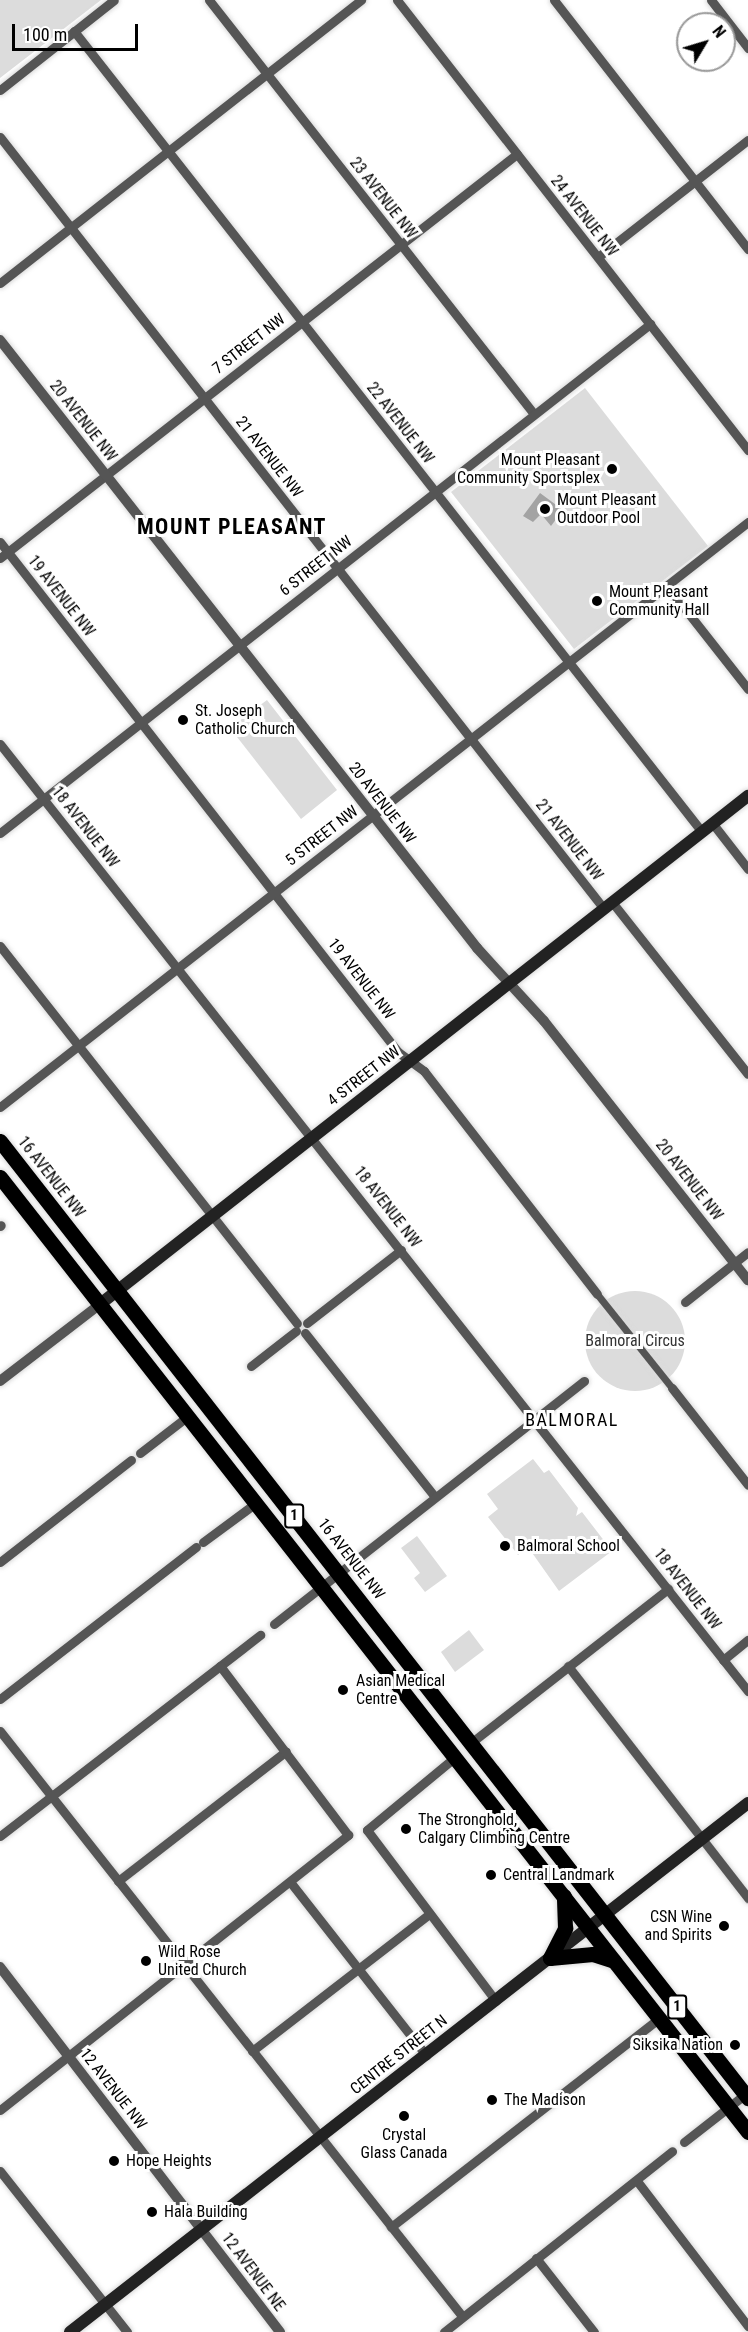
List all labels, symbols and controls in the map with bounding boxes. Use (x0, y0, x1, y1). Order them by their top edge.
scale bar (15, 12, 141, 50)
north arrow (676, 12, 736, 72)
text: N (708, 22, 729, 42)
text: 100 m (23, 24, 67, 45)
street label: 23 AVENUE NW (345, 154, 421, 242)
street label: 24 AVENUE NW (546, 172, 622, 260)
street label: 7 STREET NW (209, 310, 289, 378)
street label: 20 AVENUE NW (45, 377, 121, 465)
street label: 22 AVENUE NW (362, 379, 438, 467)
street label: 21 AVENUE NW (231, 413, 307, 501)
place label: Mount Pleasant Community Sportsplex (457, 450, 600, 488)
marker: Mount Pleasant Community Sportsplex (605, 462, 619, 476)
place label: Mount Pleasant Outdoor Pool (557, 490, 656, 528)
marker: Mount Pleasant Outdoor Pool (538, 502, 552, 516)
district label: MOUNT PLEASANT (137, 514, 327, 540)
street label: 6 STREET NW (276, 532, 356, 600)
street label: 19 AVENUE NW (23, 552, 99, 640)
place label: Mount Pleasant Community Hall (609, 582, 709, 620)
marker: Mount Pleasant Community Hall (590, 594, 604, 608)
place label: St. Joseph Catholic Church (195, 701, 295, 739)
marker: St. Joseph Catholic Church (176, 713, 190, 727)
street label: 20 AVENUE NW (344, 759, 420, 847)
street label: 18 AVENUE NW (47, 783, 123, 871)
street label: 21 AVENUE NW (531, 796, 607, 884)
street label: 5 STREET NW (282, 802, 362, 870)
street label: 19 AVENUE NW (323, 935, 399, 1023)
street label: 4 STREET NW (324, 1042, 404, 1110)
street label: 16 AVENUE NW (13, 1133, 89, 1221)
street label: 20 AVENUE NW (651, 1136, 727, 1224)
street label: 18 AVENUE NW (349, 1163, 425, 1251)
park label: Balmoral Circus (585, 1331, 685, 1351)
district label: BALMORAL (525, 1409, 619, 1431)
road number: 1 (284, 1504, 304, 1528)
street label: 16 AVENUE NW (313, 1515, 389, 1603)
place label: Balmoral School (517, 1536, 620, 1556)
marker: Balmoral School (498, 1539, 512, 1553)
street label: 18 AVENUE NW (649, 1545, 725, 1633)
place label: Asian Medical Centre (356, 1671, 445, 1709)
marker: Asian Medical Centre (334, 1681, 352, 1699)
place label: The Stronghold, Calgary Climbing Centre (418, 1810, 570, 1848)
marker: The Stronghold, Calgary Climbing Centre (399, 1822, 413, 1836)
place label: Central Landmark (503, 1865, 614, 1885)
marker: Central Landmark (484, 1868, 498, 1882)
place label: CSN Wine and Spirits (645, 1907, 712, 1945)
marker: CSN Wine and Spirits (717, 1919, 731, 1933)
place label: Wild Rose United Church (158, 1942, 247, 1980)
marker: Wild Rose United Church (139, 1954, 153, 1968)
road number: 1 (666, 1995, 688, 2019)
street label: CENTRE STREET N (346, 2011, 452, 2099)
place label: Siksika Nation (633, 2035, 723, 2055)
marker: Siksika Nation (728, 2038, 742, 2052)
street label: 12 AVENUE NW (75, 2045, 151, 2133)
place label: The Madison (504, 2090, 586, 2110)
marker: The Madison (485, 2093, 499, 2107)
marker: Crystal Glass Canada (397, 2109, 411, 2123)
place label: Crystal Glass Canada (361, 2125, 447, 2163)
place label: Hope Heights (126, 2151, 212, 2171)
marker: Hope Heights (107, 2154, 121, 2168)
place label: Hala Building (164, 2202, 248, 2222)
marker: Hala Building (145, 2205, 159, 2219)
street label: 12 AVENUE NE (217, 2229, 289, 2315)

